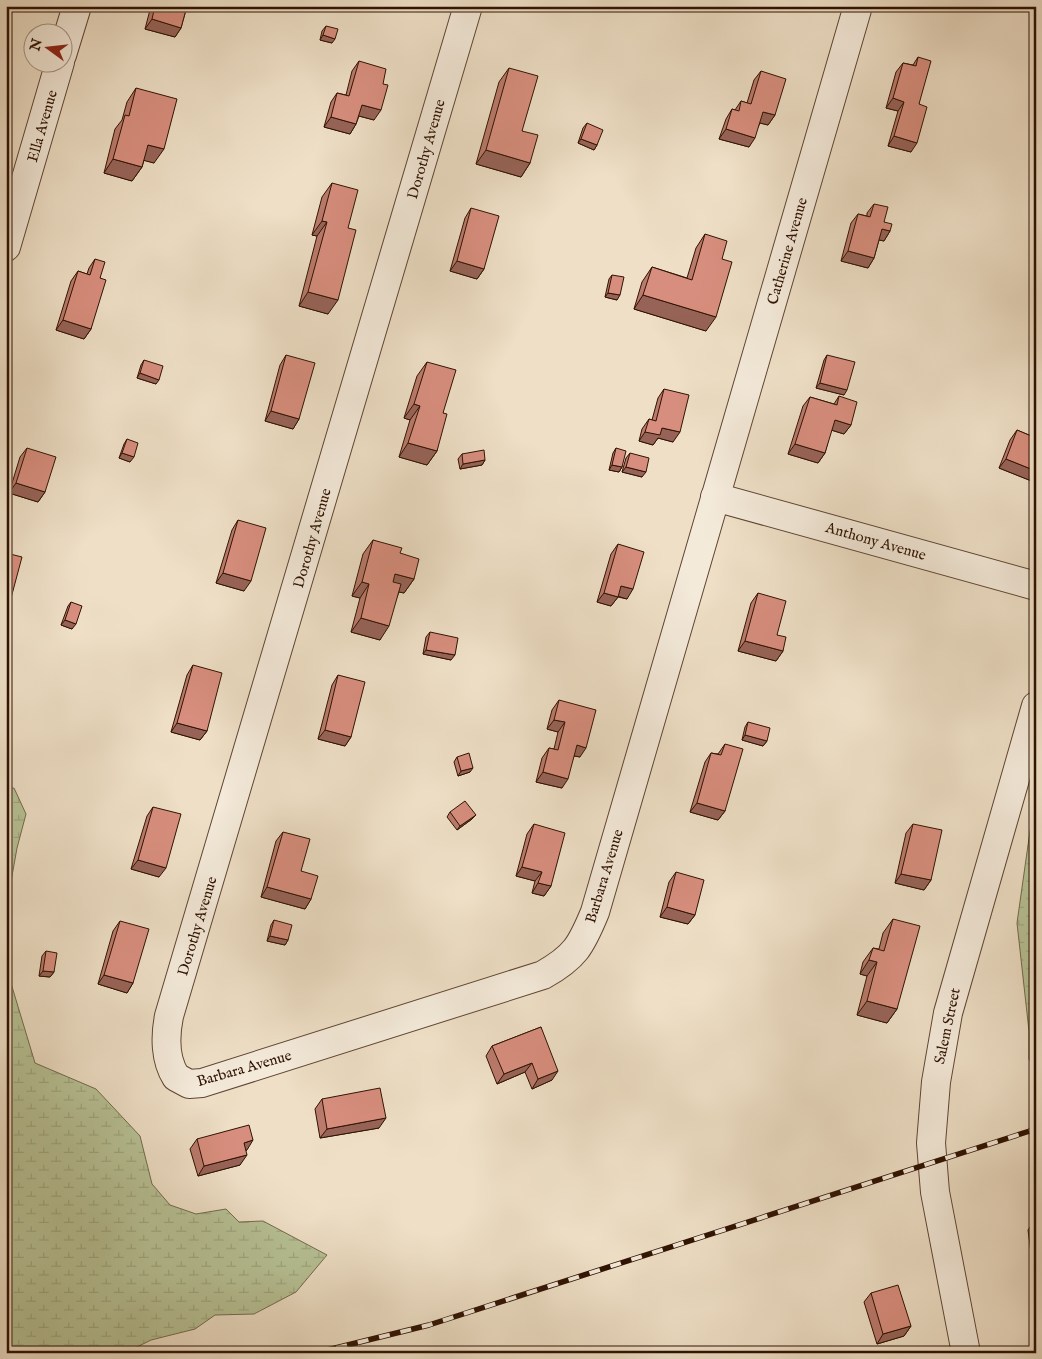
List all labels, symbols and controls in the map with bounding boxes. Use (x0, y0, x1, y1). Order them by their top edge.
north arrow (22, 22, 72, 72)
text: N (26, 37, 47, 54)
street label: Ella Avenue (23, 88, 62, 164)
street label: Dorothy Avenue (403, 97, 450, 201)
street label: Catherine Avenue (763, 195, 812, 307)
street label: Dorothy Avenue (289, 486, 336, 590)
street label: Anthony Avenue (822, 518, 928, 565)
street label: Barbara Avenue (581, 827, 628, 926)
street label: Dorothy Avenue (173, 874, 222, 978)
street label: Salem Street (930, 986, 965, 1066)
street label: Barbara Avenue (195, 1046, 294, 1091)

